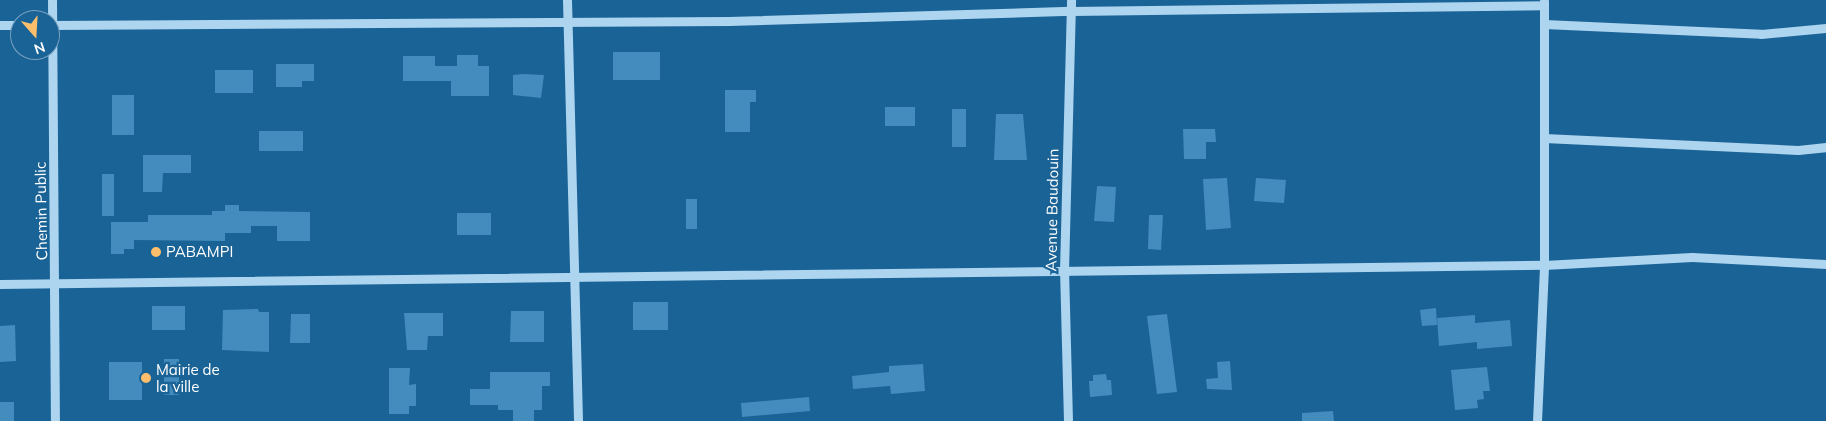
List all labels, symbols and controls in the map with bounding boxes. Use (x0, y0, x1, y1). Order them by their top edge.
north arrow (10, 10, 60, 60)
text: N (32, 38, 47, 58)
street label: Avenue Baudouin (1042, 149, 1062, 271)
street label: Chemin Public (31, 162, 51, 260)
place label: PABAMPI (166, 243, 233, 261)
marker: PABAMPI (150, 246, 162, 258)
place label: Mairie de la ville (156, 360, 220, 395)
marker: Mairie de la ville (140, 372, 152, 384)

